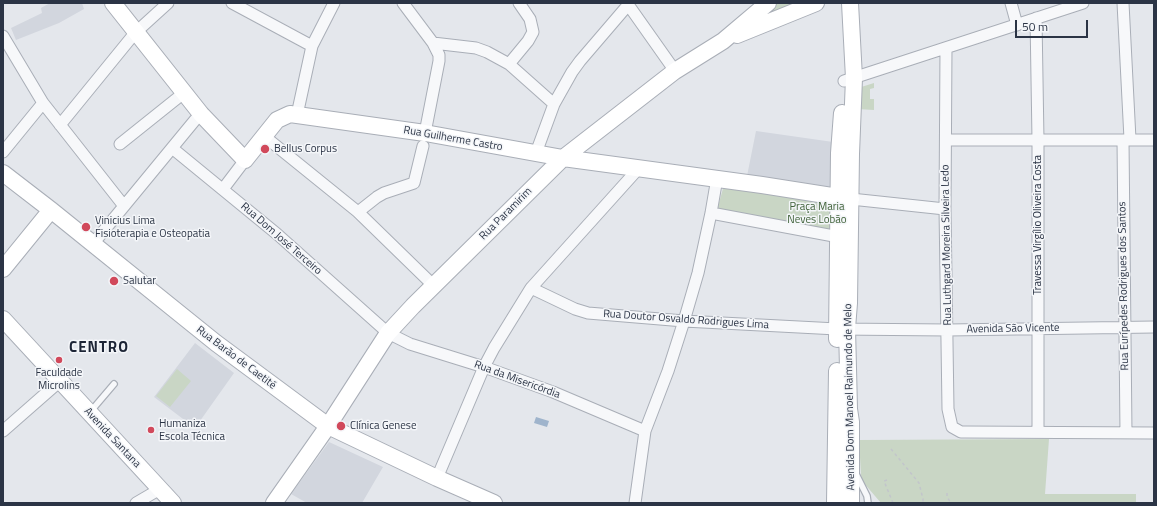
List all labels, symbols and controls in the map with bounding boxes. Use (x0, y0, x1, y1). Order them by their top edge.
scale bar (1017, 12, 1090, 38)
text: 50 m (1022, 17, 1048, 36)
street label: Rua Guilherme Castro (402, 124, 504, 154)
place label: Bellus Corpus (274, 142, 337, 156)
marker: Bellus Corpus (259, 143, 271, 155)
street label: Travessa Virgílio Oliveira Costa (1031, 155, 1045, 295)
street label: Rua Luthgard Moreira Silveira Ledo (939, 164, 955, 326)
street label: Rua Paramirim (477, 185, 535, 243)
street label: Rua Dom José Terceiro (238, 200, 324, 278)
park label: Praça Maria Neves Lobão (787, 200, 847, 226)
street label: Rua Eurípedes Rodrigues dos Santos (1116, 201, 1132, 371)
place label: Vinicius Lima Fisioterapia e Osteopatia (95, 214, 210, 240)
marker: Vinicius Lima Fisioterapia e Osteopatia (80, 221, 92, 233)
place label: Salutar (123, 274, 156, 288)
marker: Salutar (108, 275, 120, 287)
street label: Avenida Dom Manoel Raimundo de Melo (842, 303, 858, 491)
street label: Rua Doutor Osvaldo Rodrigues Lima (603, 308, 769, 332)
street label: Avenida São Vicente (966, 322, 1060, 336)
street label: Rua Barão de Caetité (193, 324, 279, 392)
district label: CENTRO (69, 339, 129, 357)
marker: Faculdade Microlins (54, 355, 64, 365)
street label: Rua da Misericórdia (472, 358, 562, 402)
place label: Faculdade Microlins (36, 366, 82, 392)
street label: Avenida Santana (81, 405, 143, 471)
place label: Humaniza Escola Técnica (159, 417, 225, 443)
place label: Clínica Genese (350, 419, 416, 433)
marker: Clínica Genese (335, 420, 347, 432)
marker: Humaniza Escola Técnica (146, 425, 156, 435)

